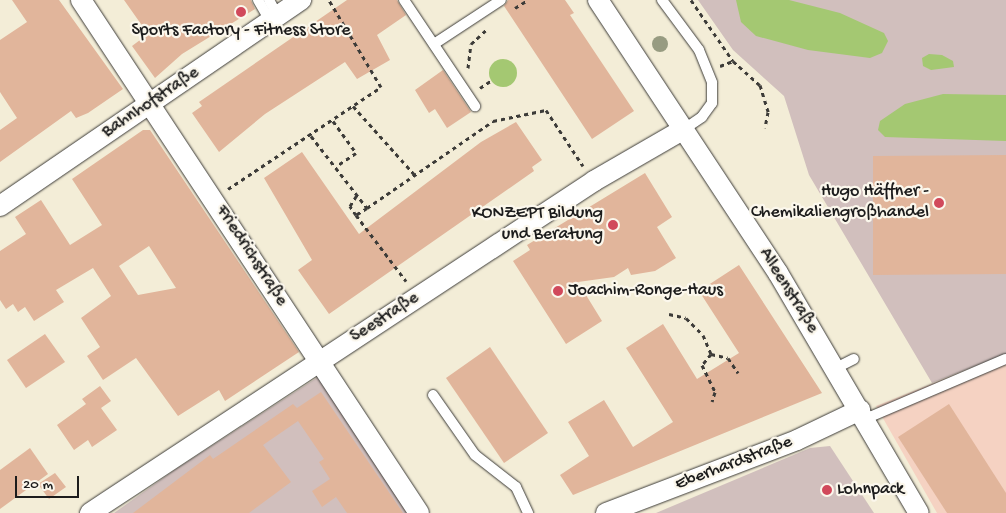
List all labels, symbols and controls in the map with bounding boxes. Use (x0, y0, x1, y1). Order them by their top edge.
marker: Sports Factory - Fitness Store (235, 6, 247, 18)
place label: Sports Factory - Fitness Store (131, 20, 351, 42)
street label: Bahnhofstraße (98, 63, 204, 143)
place label: Hugo Häffner - Chemikaliengroßhandel (751, 182, 929, 224)
marker: Hugo Häffner - Chemikaliengroßhandel (933, 197, 945, 209)
street label: Friedrichstraße (210, 201, 292, 311)
place label: KONZEPT Bildung und Beratung (472, 204, 603, 246)
marker: KONZEPT Bildung und Beratung (607, 219, 619, 231)
street label: Alleenstraße (753, 244, 823, 338)
place label: Joachim-Ronge-Haus (568, 280, 723, 302)
marker: Joachim-Ronge-Haus (552, 285, 564, 297)
street label: Seestraße (347, 288, 423, 348)
street label: Eberhardstraße (672, 432, 796, 496)
scale bar (18, 466, 81, 498)
text: 20 m (23, 476, 53, 494)
place label: Lohnpack (837, 479, 904, 501)
marker: Lohnpack (821, 484, 833, 496)

